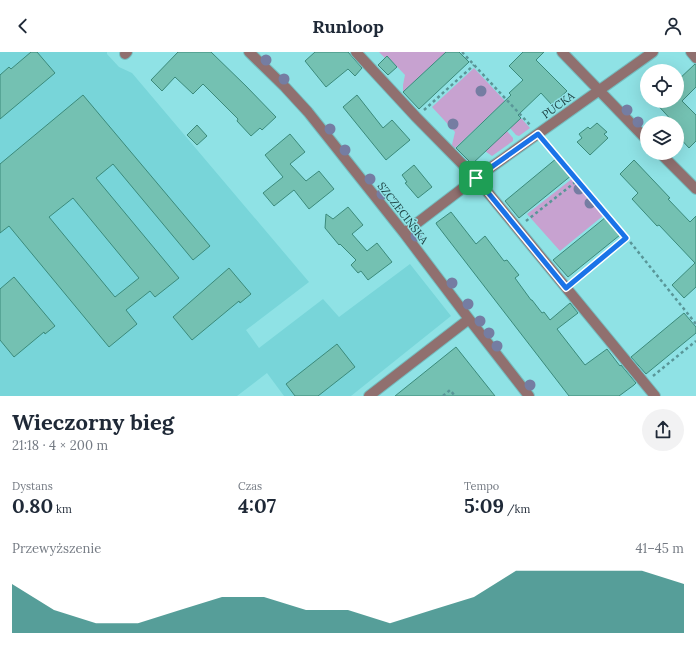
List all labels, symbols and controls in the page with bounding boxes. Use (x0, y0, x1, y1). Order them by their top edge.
icon: back (12, 15, 34, 37)
text: Runloop (312, 15, 384, 38)
icon: person (662, 15, 684, 37)
map controls (640, 64, 684, 160)
button: locate (640, 64, 684, 108)
street label: PUCKA (539, 88, 578, 122)
button: layers (640, 116, 684, 160)
pin (459, 161, 493, 195)
icon: arrive (465, 167, 487, 189)
street label: SZCZECIŃSKA (375, 179, 432, 248)
text: Wieczorny bieg (12, 408, 174, 436)
button: share (642, 409, 684, 451)
text: 21:18 · 4 × 200 m (12, 437, 108, 454)
text: Dystans (12, 479, 53, 493)
text: Czas (238, 479, 262, 493)
text: Tempo (464, 479, 499, 493)
text: 0.80 (12, 493, 53, 518)
text: 4:07 (238, 493, 276, 518)
text: 5:09 (464, 493, 504, 518)
text: km (53, 502, 72, 516)
text: /km (504, 502, 530, 516)
text: Przewyższenie (12, 540, 101, 557)
text: 41–45 m (636, 540, 684, 557)

